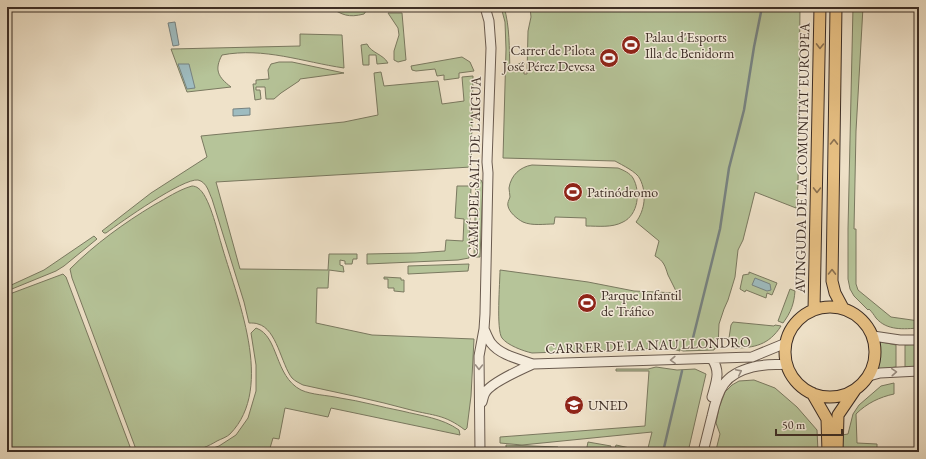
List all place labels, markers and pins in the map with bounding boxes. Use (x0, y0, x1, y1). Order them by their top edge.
place label: Palau d'Esports Illa de Benidorm (645, 28, 734, 62)
sports icon: Palau d'Esports Illa de Benidorm (620, 34, 642, 56)
place label: Carrer de Pilota José Pérez Devesa (501, 41, 595, 75)
sports icon: Carrer de Pilota José Pérez Devesa (598, 47, 620, 69)
sports icon: Patinódromo (562, 181, 584, 203)
place label: Patinódromo (587, 183, 658, 201)
place label: Parque Infantil de Tráfico (601, 286, 682, 320)
sports icon: Parque Infantil de Tráfico (576, 292, 598, 314)
school or university icon: UNED (563, 394, 585, 416)
place label: UNED (588, 396, 628, 414)

